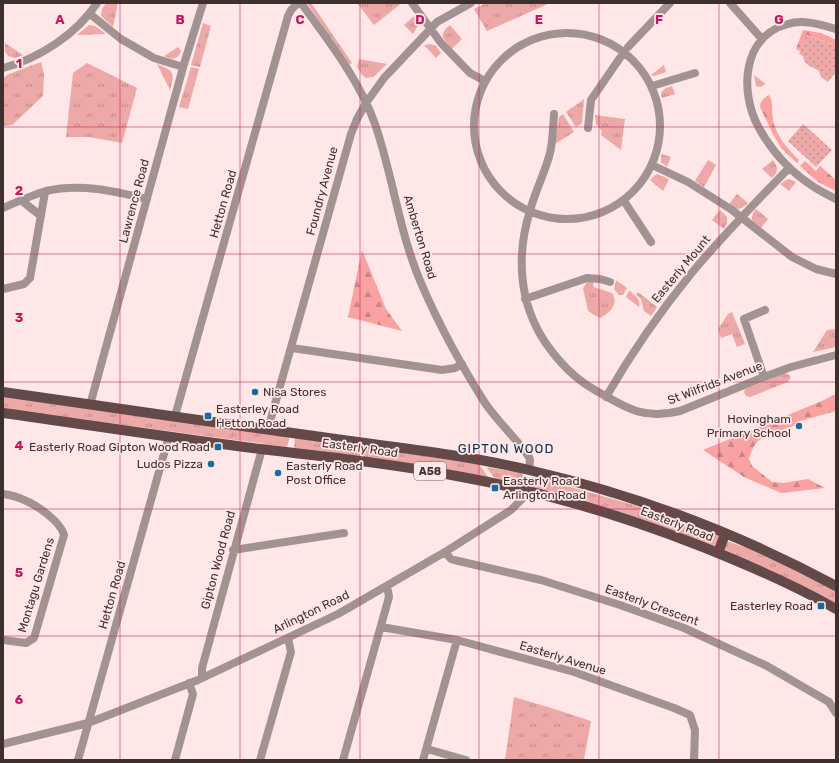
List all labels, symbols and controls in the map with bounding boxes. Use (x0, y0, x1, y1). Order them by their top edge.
text: A (55, 12, 65, 27)
text: B (175, 12, 185, 27)
text: C (295, 12, 305, 27)
text: D (415, 12, 425, 27)
text: E (535, 12, 543, 27)
text: F (655, 12, 663, 27)
text: G (774, 12, 784, 27)
text: 1 (16, 56, 22, 71)
street label: Foundry Avenue (303, 145, 341, 237)
street label: Lawrence Road (116, 158, 152, 244)
street label: Hetton Road (207, 168, 239, 240)
text: 2 (15, 183, 23, 198)
street label: Amberton Road (401, 193, 439, 281)
street label: Easterly Mount (649, 232, 713, 306)
text: 3 (15, 310, 24, 325)
street label: St Wilfrids Avenue (666, 358, 765, 408)
place label: Nisa Stores (263, 385, 326, 399)
marker: Nisa Stores (250, 387, 260, 397)
place label: Easterley Road Hetton Road (216, 402, 299, 430)
marker: Easterley Road Hetton Road (203, 411, 213, 421)
place label: Hovingham Primary School (707, 412, 791, 440)
marker: Hovingham Primary School (794, 421, 804, 431)
street label: Easterly Road (321, 436, 399, 460)
text: 4 (15, 438, 24, 453)
place label: Easterly Road Gipton Wood Road (29, 440, 210, 454)
district label: GIPTON WOOD (458, 441, 554, 456)
marker: Easterly Road Gipton Wood Road (213, 442, 223, 452)
place label: Ludos Pizza (137, 457, 203, 471)
marker: Ludos Pizza (206, 459, 216, 469)
place label: Easterly Road Post Office (286, 459, 363, 487)
road number: A58 (414, 462, 446, 480)
marker: Easterly Road Post Office (273, 468, 283, 478)
place label: Easterly Road Arlington Road (503, 474, 586, 502)
marker: Easterly Road Arlington Road (490, 483, 500, 493)
street label: Easterly Road (639, 504, 715, 544)
street label: Gipton Wood Road (198, 509, 238, 611)
street label: Montagu Gardens (15, 536, 57, 634)
street label: Hetton Road (96, 559, 128, 631)
text: 5 (15, 565, 23, 580)
street label: Easterly Crescent (603, 582, 701, 629)
street label: Arlington Road (271, 587, 351, 637)
place label: Easterley Road (730, 599, 813, 613)
marker: Easterley Road (816, 601, 826, 611)
street label: Easterly Avenue (518, 638, 608, 678)
text: 6 (15, 692, 24, 707)

